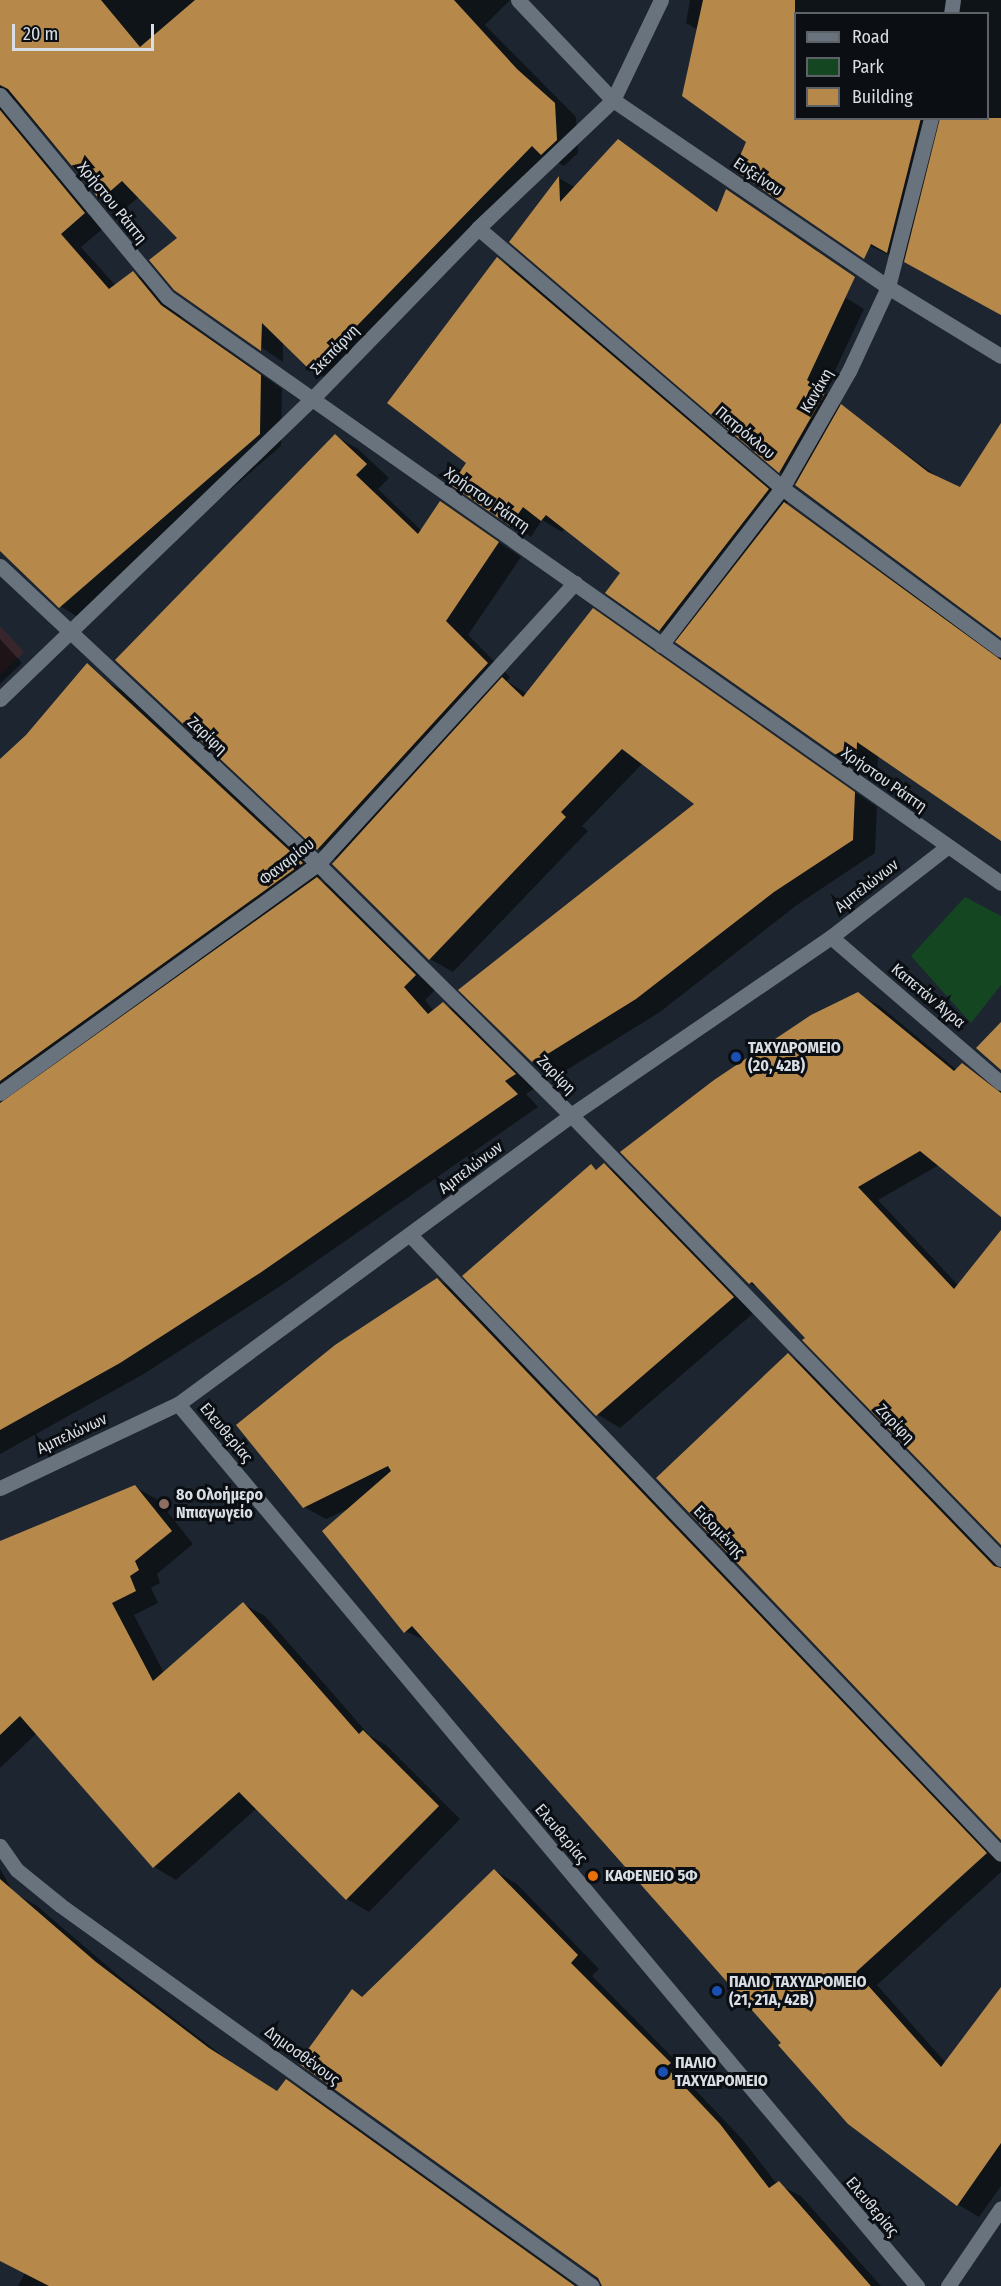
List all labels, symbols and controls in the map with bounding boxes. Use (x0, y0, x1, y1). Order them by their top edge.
scale bar (15, 12, 158, 50)
legend (794, 12, 989, 120)
text: 20 m (23, 23, 58, 45)
text: Road (852, 26, 889, 48)
text: Park (852, 56, 884, 78)
text: Building (852, 86, 913, 108)
street label: Ευξείνου (730, 153, 786, 201)
street label: Χρήστου Ράπτη (73, 158, 151, 248)
street label: Σκεπάρνη (307, 321, 363, 379)
street label: Κανάκη (797, 365, 837, 417)
street label: Πατρόκλου (711, 402, 779, 464)
street label: Χρήστου Ράπτη (441, 464, 533, 536)
street label: Ζαρίφη (183, 713, 231, 759)
street label: Χρήστου Ράπτη (838, 744, 930, 816)
street label: Φαναρίου (256, 834, 318, 890)
street label: Αμπελώνων (831, 855, 903, 917)
street label: Καπετάν Άγρα (887, 960, 969, 1032)
place label: ΤΑΧΥΔΡΟΜΕΙΟ (20, 42Β) (748, 1038, 841, 1076)
marker: ΤΑΧΥΔΡΟΜΕΙΟ (20, 42Β) (729, 1050, 743, 1064)
street label: Ζαρίφη (532, 1051, 580, 1099)
street label: Αμπελώνων (435, 1138, 507, 1198)
street label: Ελευθερίας (196, 1399, 256, 1467)
street label: Ζαρίφη (872, 1400, 918, 1448)
street label: Αμπελώνων (34, 1409, 110, 1459)
place label: 8o Ολοήμερο Νπιαγωγείο (176, 1485, 263, 1523)
marker: 8o Ολοήμερο Νπιαγωγείο (157, 1497, 171, 1511)
street label: Ειδομένης (689, 1502, 749, 1562)
street label: Ελευθερίας (531, 1800, 591, 1868)
place label: ΚΑΦΕΝΕΙΟ 5Φ (605, 1866, 698, 1886)
marker: ΚΑΦΕΝΕΙΟ 5Φ (586, 1869, 600, 1883)
place label: ΠΑΛΙΟ ΤΑΧΥΔΡΟΜΕΙΟ (21, 21Α, 42Β) (729, 1972, 867, 2010)
marker: ΠΑΛΙΟ ΤΑΧΥΔΡΟΜΕΙΟ (21, 21Α, 42Β) (710, 1984, 724, 1998)
street label: Δημοσθένους (261, 2022, 343, 2090)
place label: ΠΑΛΙΟ ΤΑΧΥΔΡΟΜΕΙΟ (675, 2053, 768, 2091)
marker: ΠΑΛΙΟ ΤΑΧΥΔΡΟΜΕΙΟ (656, 2065, 670, 2079)
street label: Ελευθερίας (842, 2173, 902, 2241)

